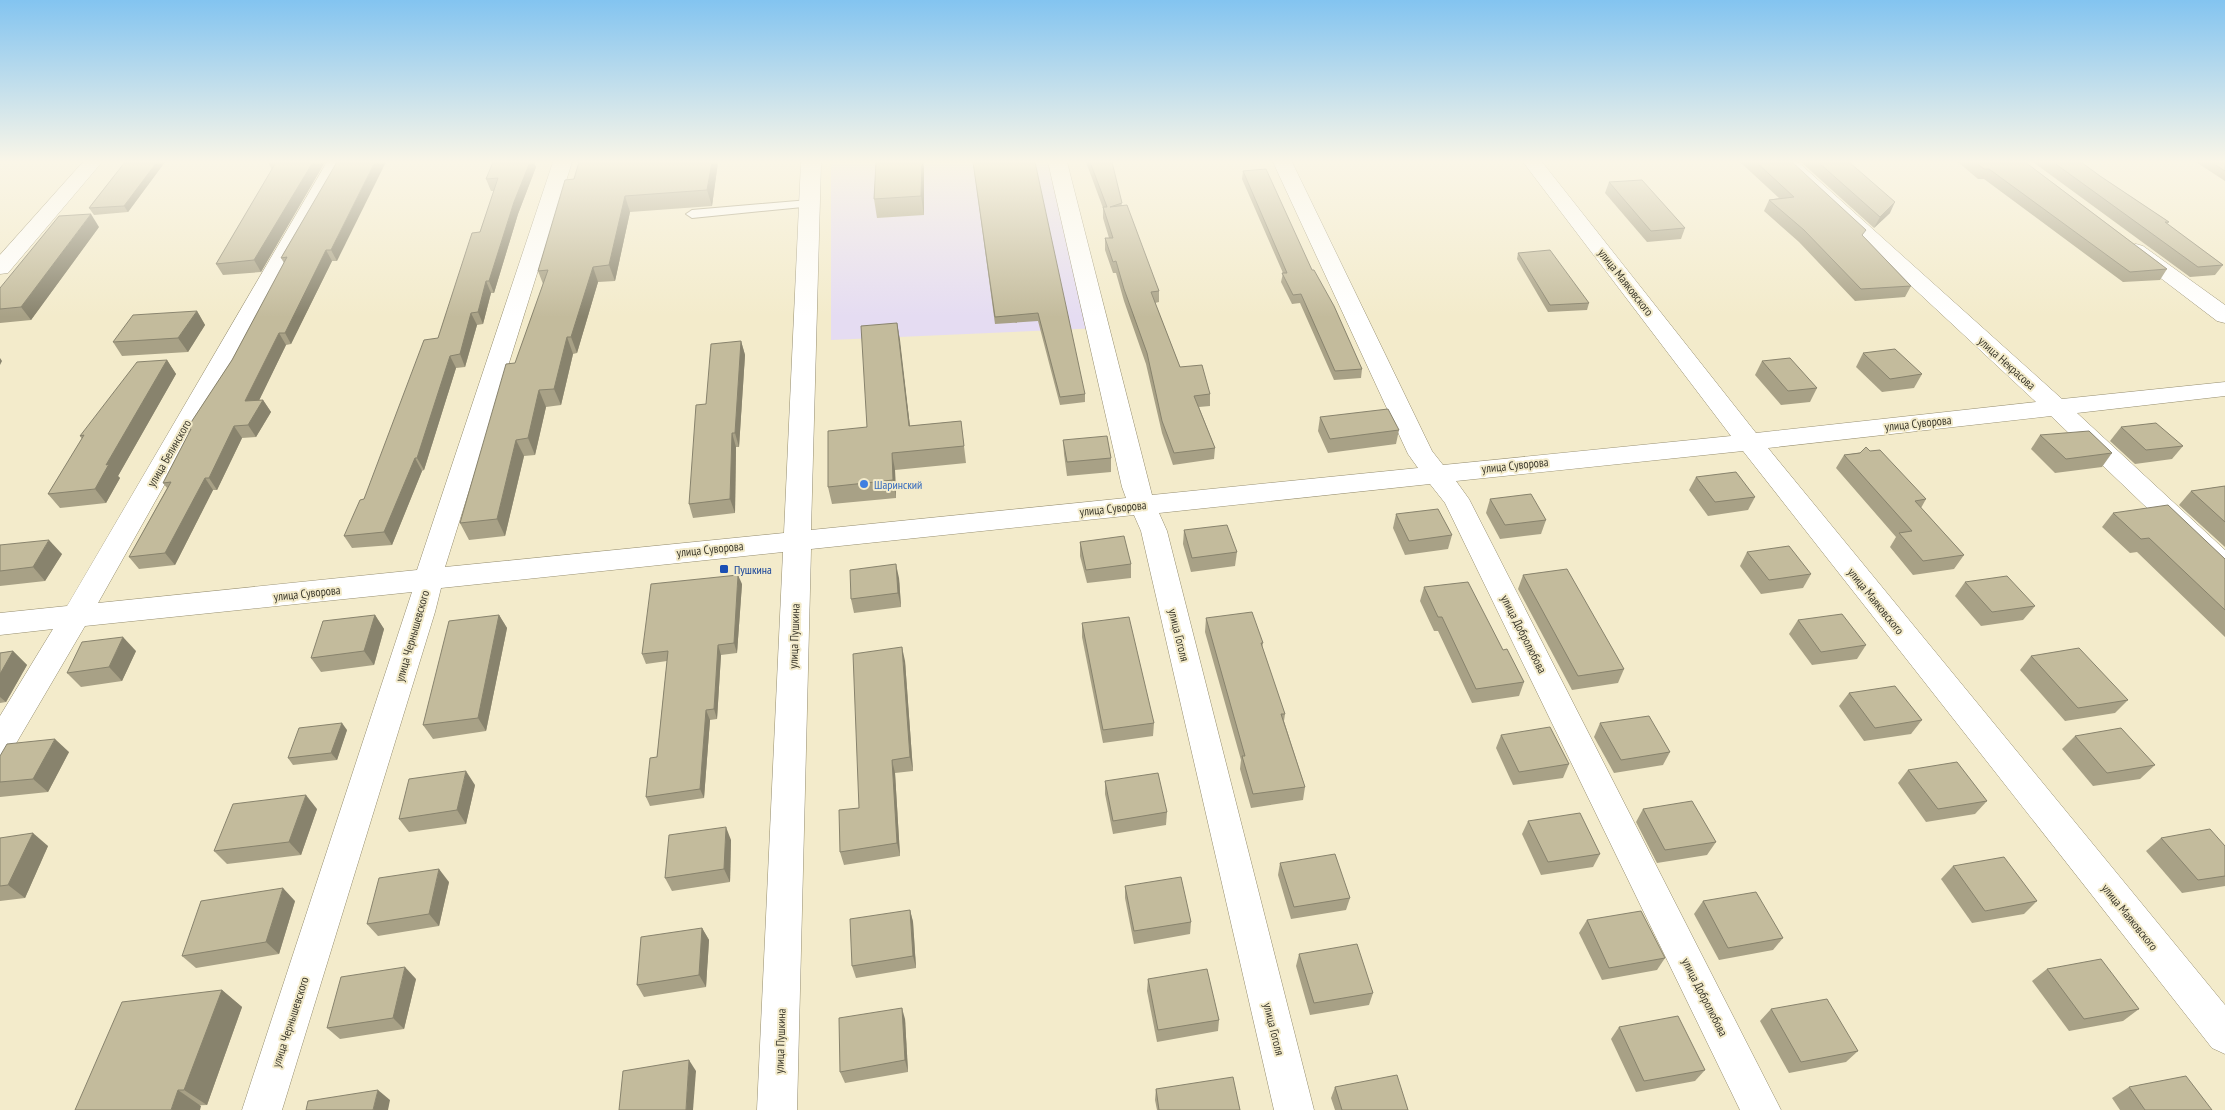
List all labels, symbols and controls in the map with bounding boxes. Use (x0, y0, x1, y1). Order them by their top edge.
street label: улица Маяковского (1595, 245, 1657, 319)
street label: улица Некрасова (1975, 333, 2039, 393)
street label: улица Суворова (1884, 412, 1952, 434)
street label: улица Белинского (144, 417, 194, 489)
street label: улица Суворова (1481, 454, 1549, 476)
place label: Шаринский (874, 477, 922, 492)
marker: Шаринский (858, 478, 870, 490)
street label: улица Суворова (1079, 497, 1147, 519)
street label: улица Суворова (676, 538, 744, 560)
place label: Пушкина (734, 562, 772, 577)
marker: Пушкина (718, 563, 730, 575)
street label: улица Маяковского (1845, 565, 1907, 637)
street label: улица Суворова (273, 582, 341, 604)
street label: улица Чернышевского (392, 589, 432, 683)
street label: улица Добролюбова (1498, 592, 1550, 676)
street label: улица Пушкина (785, 603, 803, 669)
street label: улица Гоголя (1165, 607, 1193, 663)
street label: улица Маяковского (2099, 881, 2161, 953)
street label: улица Добролюбова (1679, 955, 1731, 1039)
street label: улица Чернышевского (268, 975, 312, 1069)
street label: улица Гоголя (1260, 1001, 1288, 1057)
street label: улица Пушкина (771, 1008, 789, 1074)

